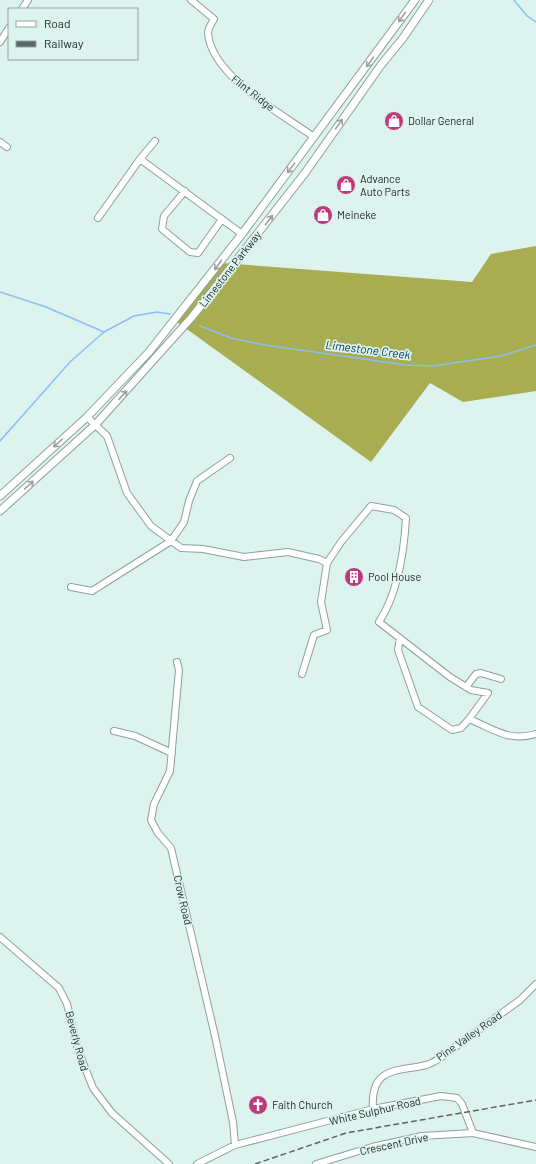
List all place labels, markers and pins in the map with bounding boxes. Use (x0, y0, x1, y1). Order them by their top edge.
shop icon: Dollar General (383, 110, 405, 132)
place label: Dollar General (408, 114, 474, 127)
place label: Advance Auto Parts (360, 172, 410, 198)
shop icon: Advance Auto Parts (335, 174, 357, 196)
shop icon: Meineke (312, 204, 334, 226)
place label: Meineke (337, 208, 377, 221)
building icon: Pool House (343, 566, 365, 588)
place label: Pool House (368, 570, 421, 583)
church icon: Faith Church (247, 1094, 269, 1116)
place label: Faith Church (272, 1098, 333, 1111)

